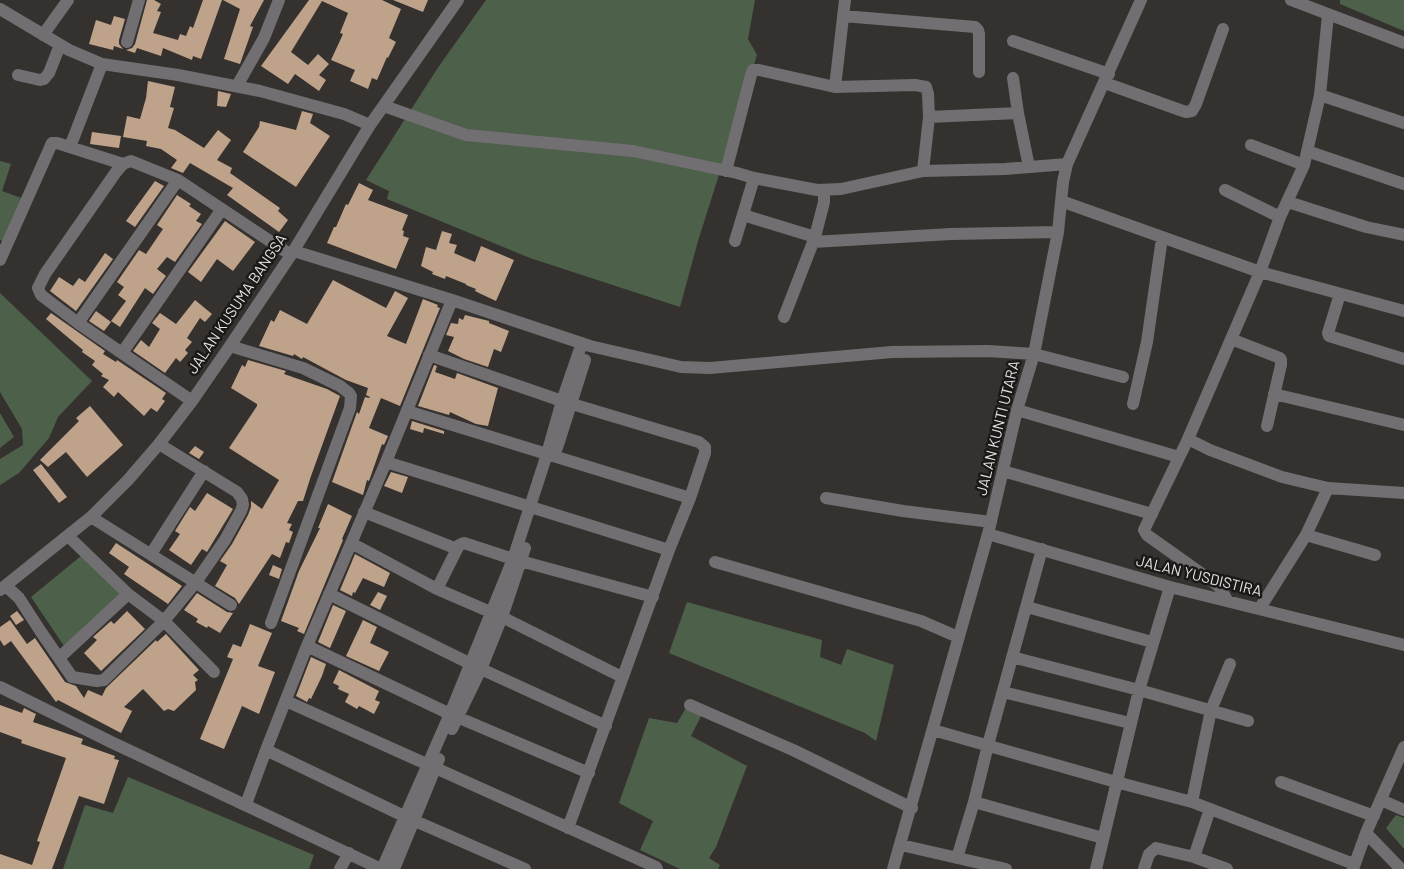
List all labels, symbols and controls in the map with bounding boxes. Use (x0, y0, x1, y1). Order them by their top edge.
street label: JALAN KUSUMA BANGSA (184, 231, 290, 377)
street label: JALAN KUNTI UTARA (972, 358, 1024, 498)
street label: JALAN YUSDISTIRA (1134, 552, 1264, 600)

